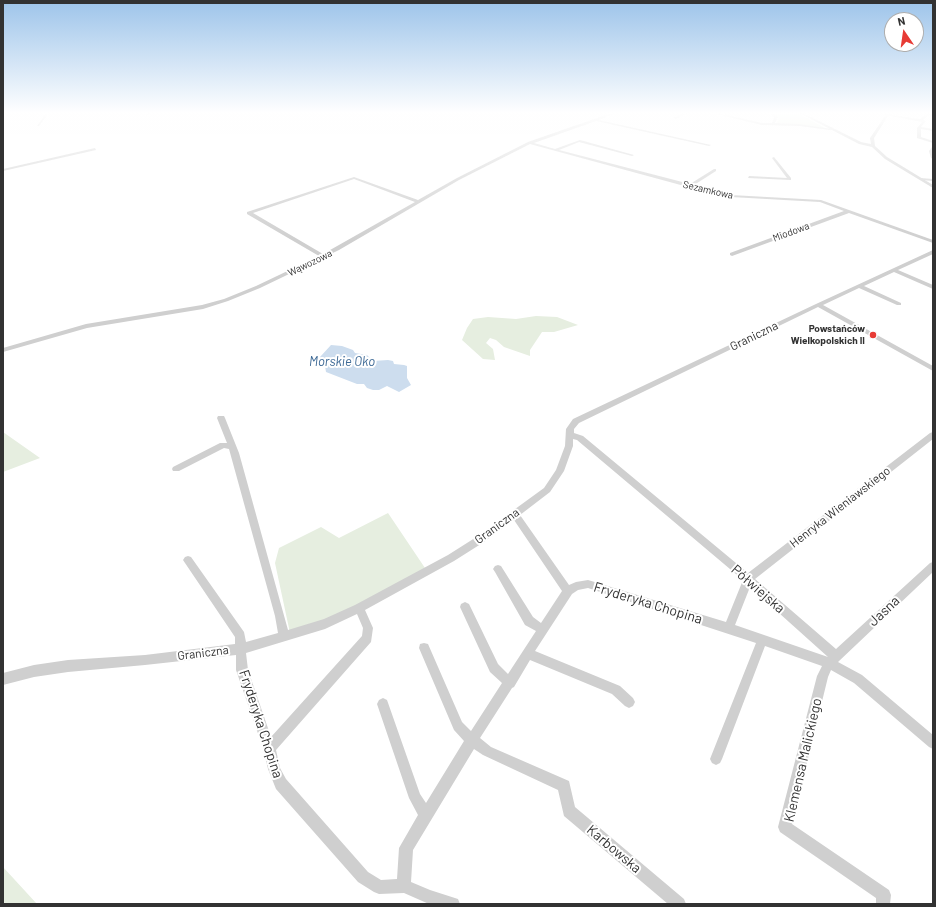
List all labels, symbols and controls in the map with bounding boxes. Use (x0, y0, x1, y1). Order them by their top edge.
north arrow (884, 12, 924, 52)
text: N (896, 14, 906, 28)
street label: Sezamkowa (682, 178, 734, 202)
street label: Miodowa (771, 220, 811, 244)
street label: Wąwozowa (286, 247, 334, 279)
street label: Graniczna (728, 318, 780, 354)
place label: Powstańców Wielkopolskich II (791, 323, 865, 346)
marker: Powstańców Wielkopolskich II (868, 330, 878, 340)
water label: Morskie Oko (309, 354, 375, 370)
street label: Henryka Wieniawskiego (787, 463, 893, 551)
street label: Graniczna (472, 505, 522, 547)
street label: Półwiejska (728, 561, 788, 617)
street label: Fryderyka Chopina (592, 578, 704, 628)
street label: Jasna (865, 592, 903, 630)
street label: Graniczna (177, 643, 229, 663)
street label: Fryderyka Chopina (236, 668, 286, 780)
street label: Klemensa Malickiego (781, 696, 825, 824)
street label: Karbowska (583, 821, 645, 877)

